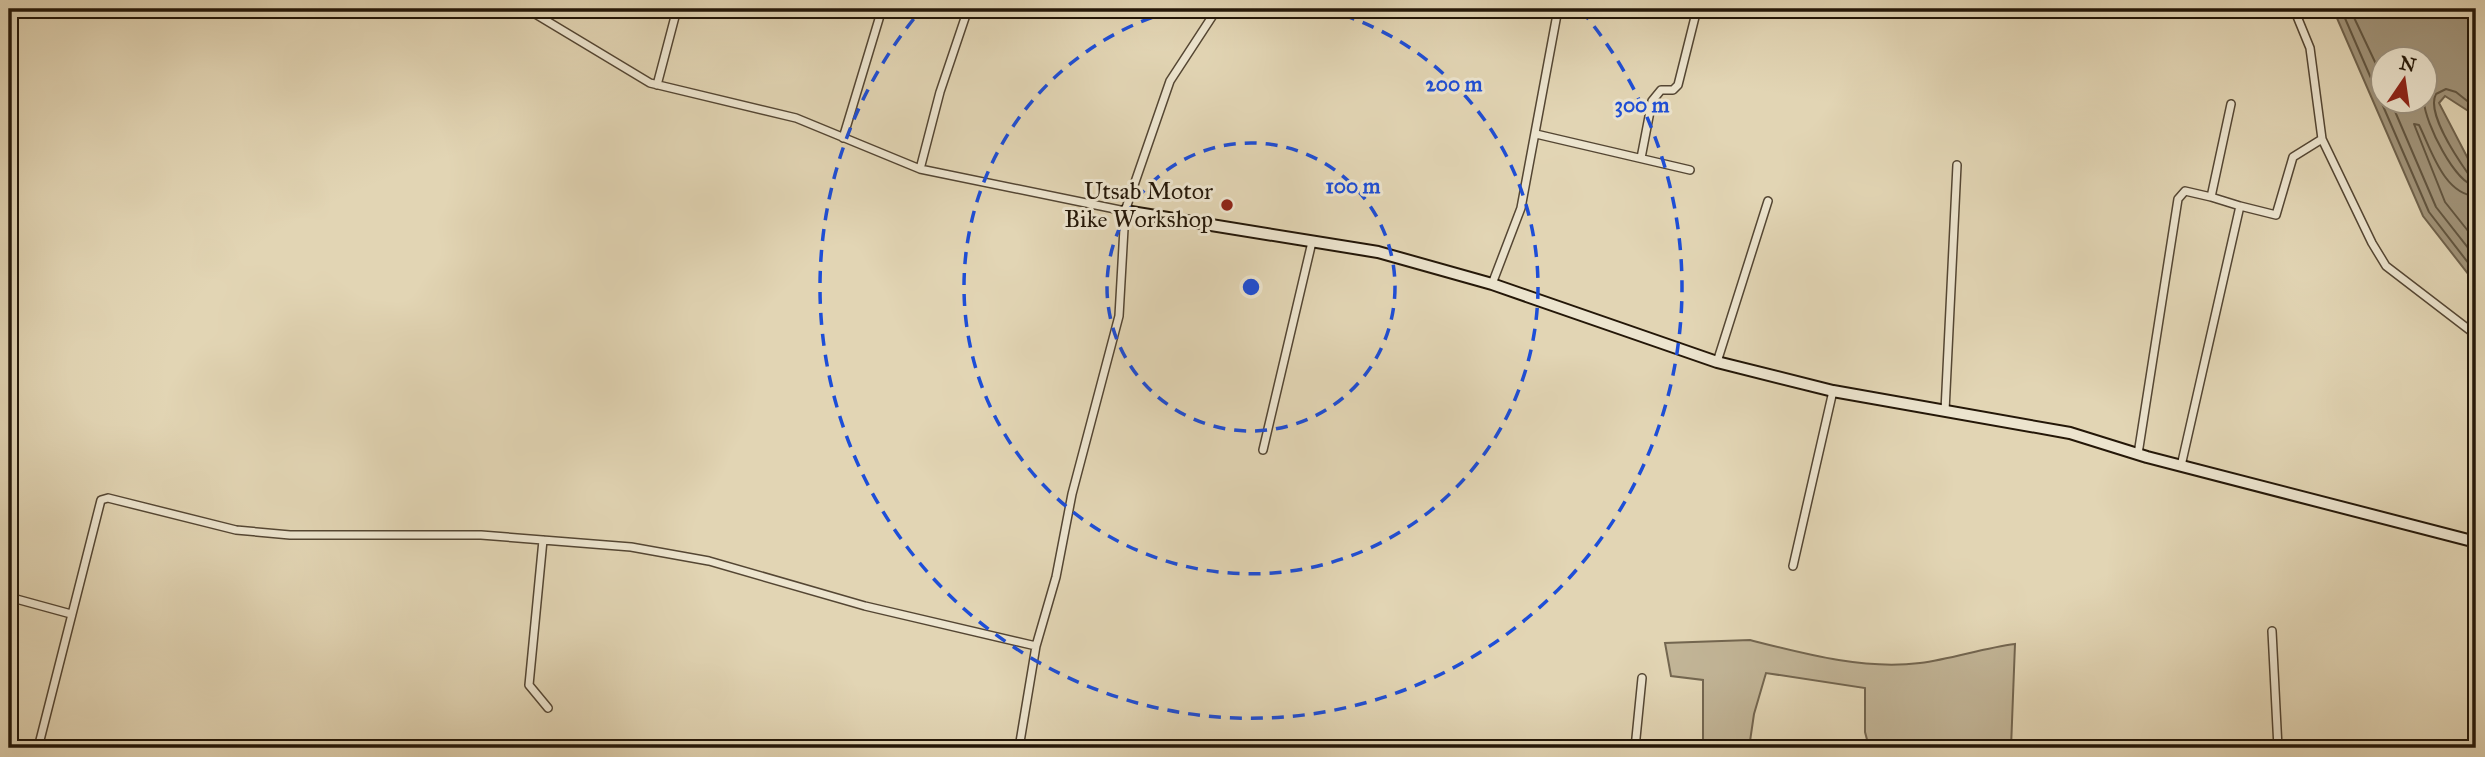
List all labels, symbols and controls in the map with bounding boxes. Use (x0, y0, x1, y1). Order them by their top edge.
north arrow (2370, 46, 2440, 116)
text: N (2397, 51, 2418, 77)
text: 200 m (1426, 71, 1483, 97)
text: 300 m (1614, 92, 1670, 118)
text: 100 m (1326, 173, 1381, 199)
place label: Utsab Motor Bike Workshop (1064, 176, 1213, 234)
marker: Utsab Motor Bike Workshop (1219, 197, 1235, 213)
centre of rings (1239, 275, 1263, 299)

